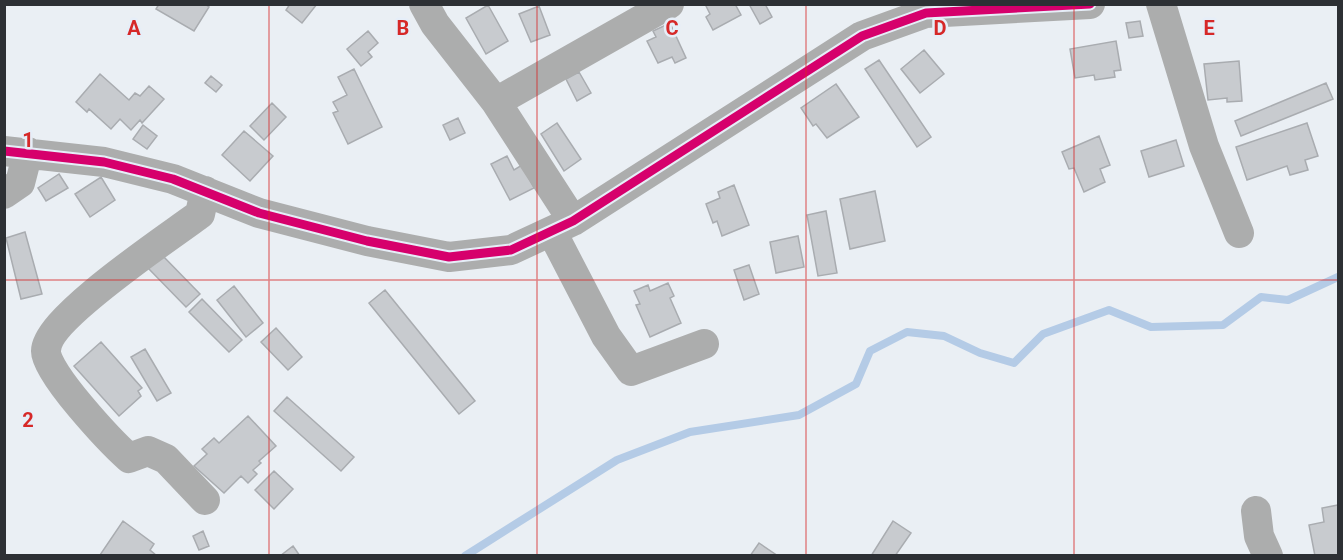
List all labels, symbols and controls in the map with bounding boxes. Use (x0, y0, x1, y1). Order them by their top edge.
text: A (127, 16, 141, 40)
text: B (397, 16, 409, 40)
text: C (665, 16, 679, 40)
text: D (934, 16, 947, 40)
text: E (1203, 16, 1215, 40)
text: 1 (22, 128, 34, 152)
text: 2 (22, 408, 34, 432)

